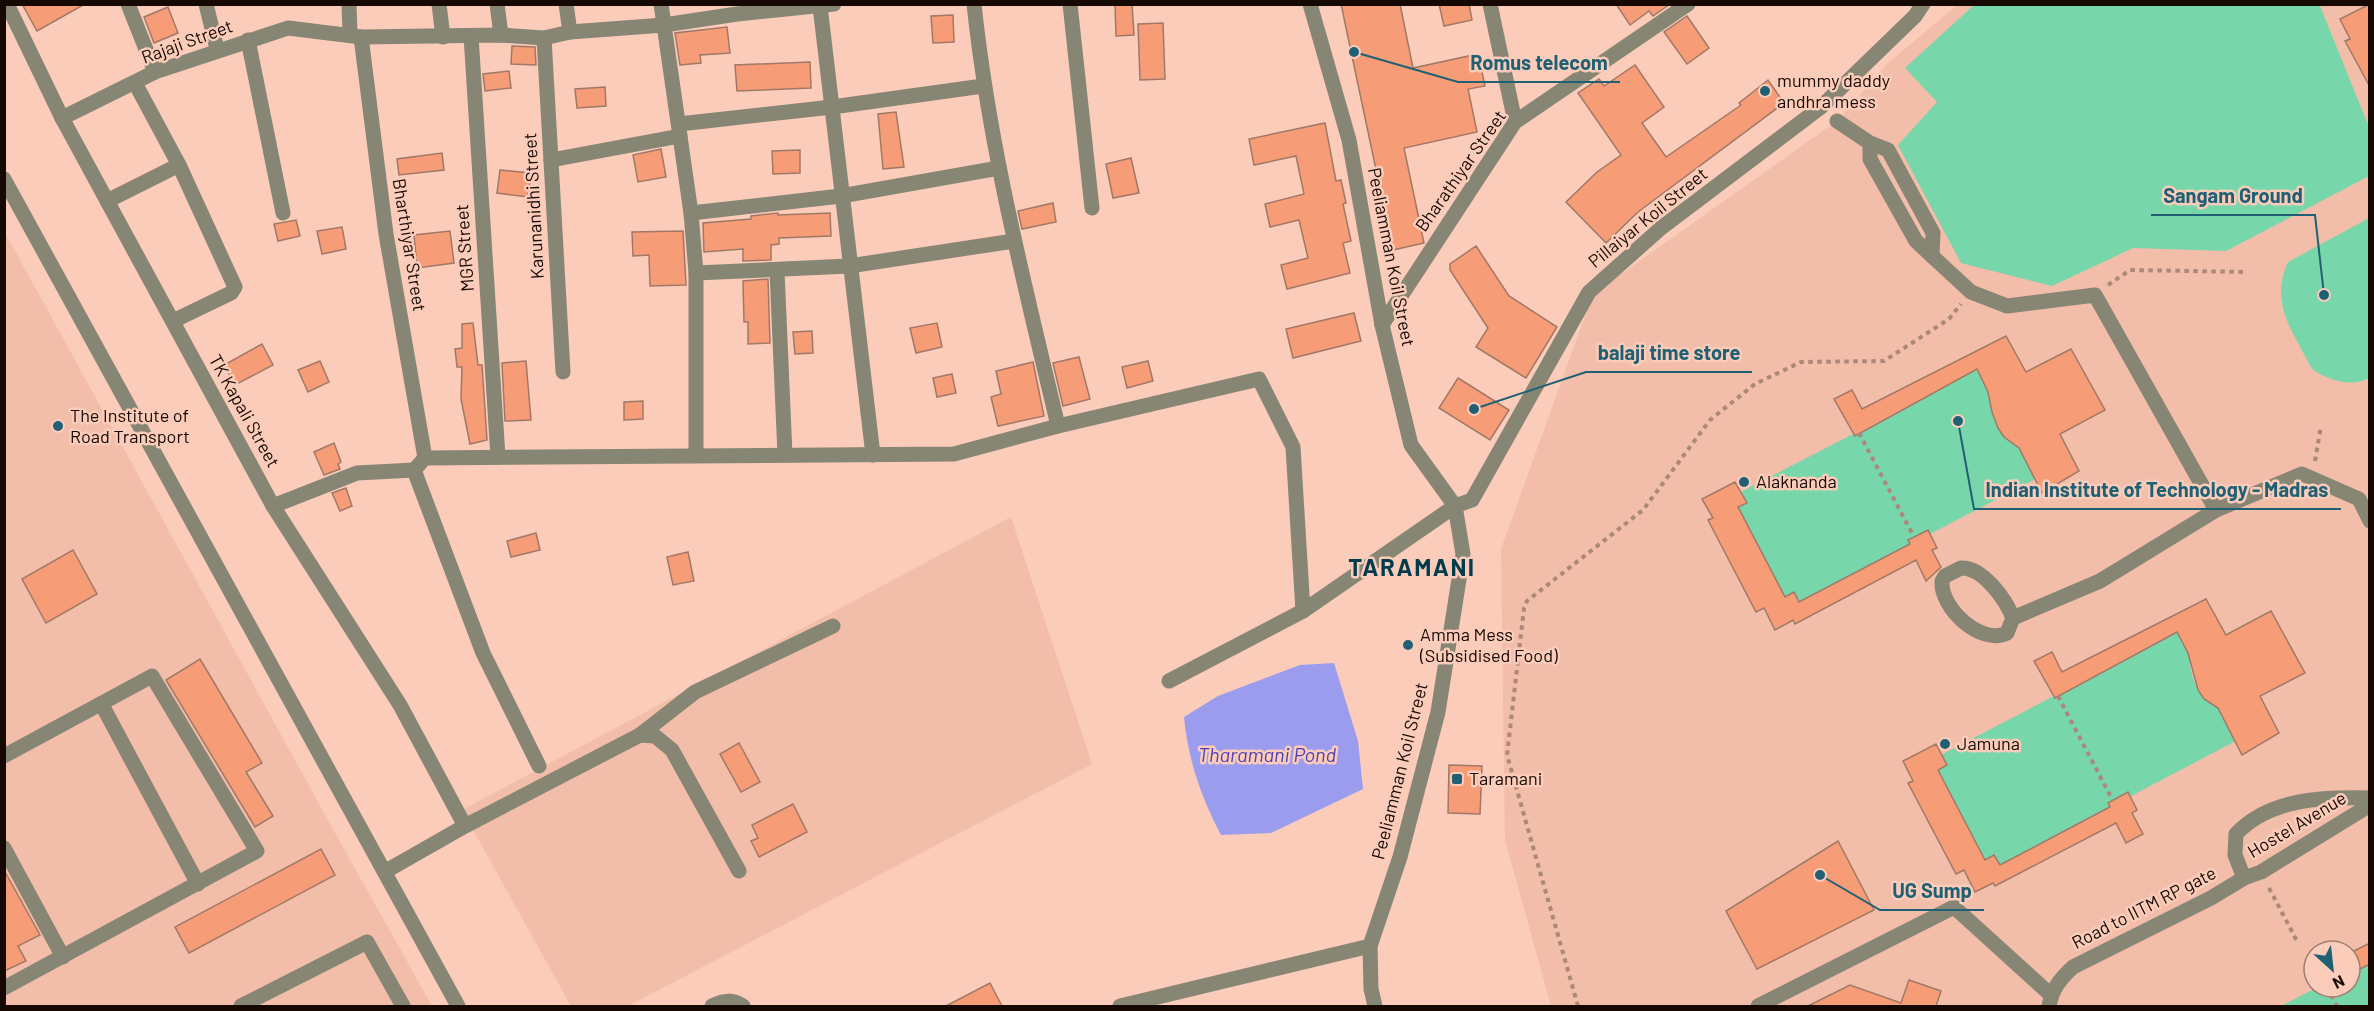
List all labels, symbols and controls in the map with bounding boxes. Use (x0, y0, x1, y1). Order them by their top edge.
street label: Rajaji Street (138, 14, 235, 68)
callout: Romus telecom (1458, 44, 1620, 82)
text: Romus telecom (1470, 50, 1608, 74)
place label: mummy daddy andhra mess (1777, 69, 1890, 112)
marker: mummy daddy andhra mess (1758, 84, 1772, 98)
street label: Bharathiyar Street (1410, 105, 1510, 235)
street label: Karunanidhi Street (518, 132, 548, 280)
street label: Pillaiyar Koil Street (1583, 162, 1711, 272)
street label: Peeliamman Koil Street (1364, 166, 1420, 348)
street label: Bharthiyar Street (389, 177, 431, 313)
callout: Sangam Ground (2151, 177, 2315, 215)
text: Sangam Ground (2163, 183, 2303, 207)
street label: MGR Street (450, 204, 478, 293)
callout: balaji time store (1586, 334, 1752, 372)
text: balaji time store (1598, 340, 1740, 364)
street label: TK Kapali Street (205, 350, 285, 471)
place label: The Institute of Road Transport (70, 404, 190, 447)
marker: The Institute of Road Transport (51, 419, 65, 433)
place label: Alaknanda (1756, 470, 1837, 492)
callout: Indian Institute of Technology - Madras (1974, 471, 2341, 509)
marker: Alaknanda (1737, 475, 1751, 489)
text: Indian Institute of Technology - Madras (1986, 477, 2328, 501)
district label: TARAMANI (1348, 552, 1476, 581)
place label: Amma Mess (Subsidised Food) (1419, 623, 1558, 666)
marker: Amma Mess (Subsidised Food) (1401, 638, 1415, 652)
street label: Peeliamman Koil Street (1366, 680, 1432, 862)
place label: Jamuna (1957, 732, 2020, 754)
marker: Jamuna (1938, 737, 1952, 751)
water label: Tharamani Pond (1198, 742, 1336, 766)
place label: Taramani (1469, 767, 1542, 789)
marker: Taramani (1450, 772, 1464, 786)
street label: Hostel Avenue (2243, 786, 2350, 862)
street label: Road to IITM RP gate (2068, 861, 2219, 953)
callout: UG Sump (1880, 872, 1984, 910)
text: UG Sump (1892, 878, 1972, 902)
north arrow (2302, 939, 2362, 999)
text: N (2330, 972, 2348, 994)

